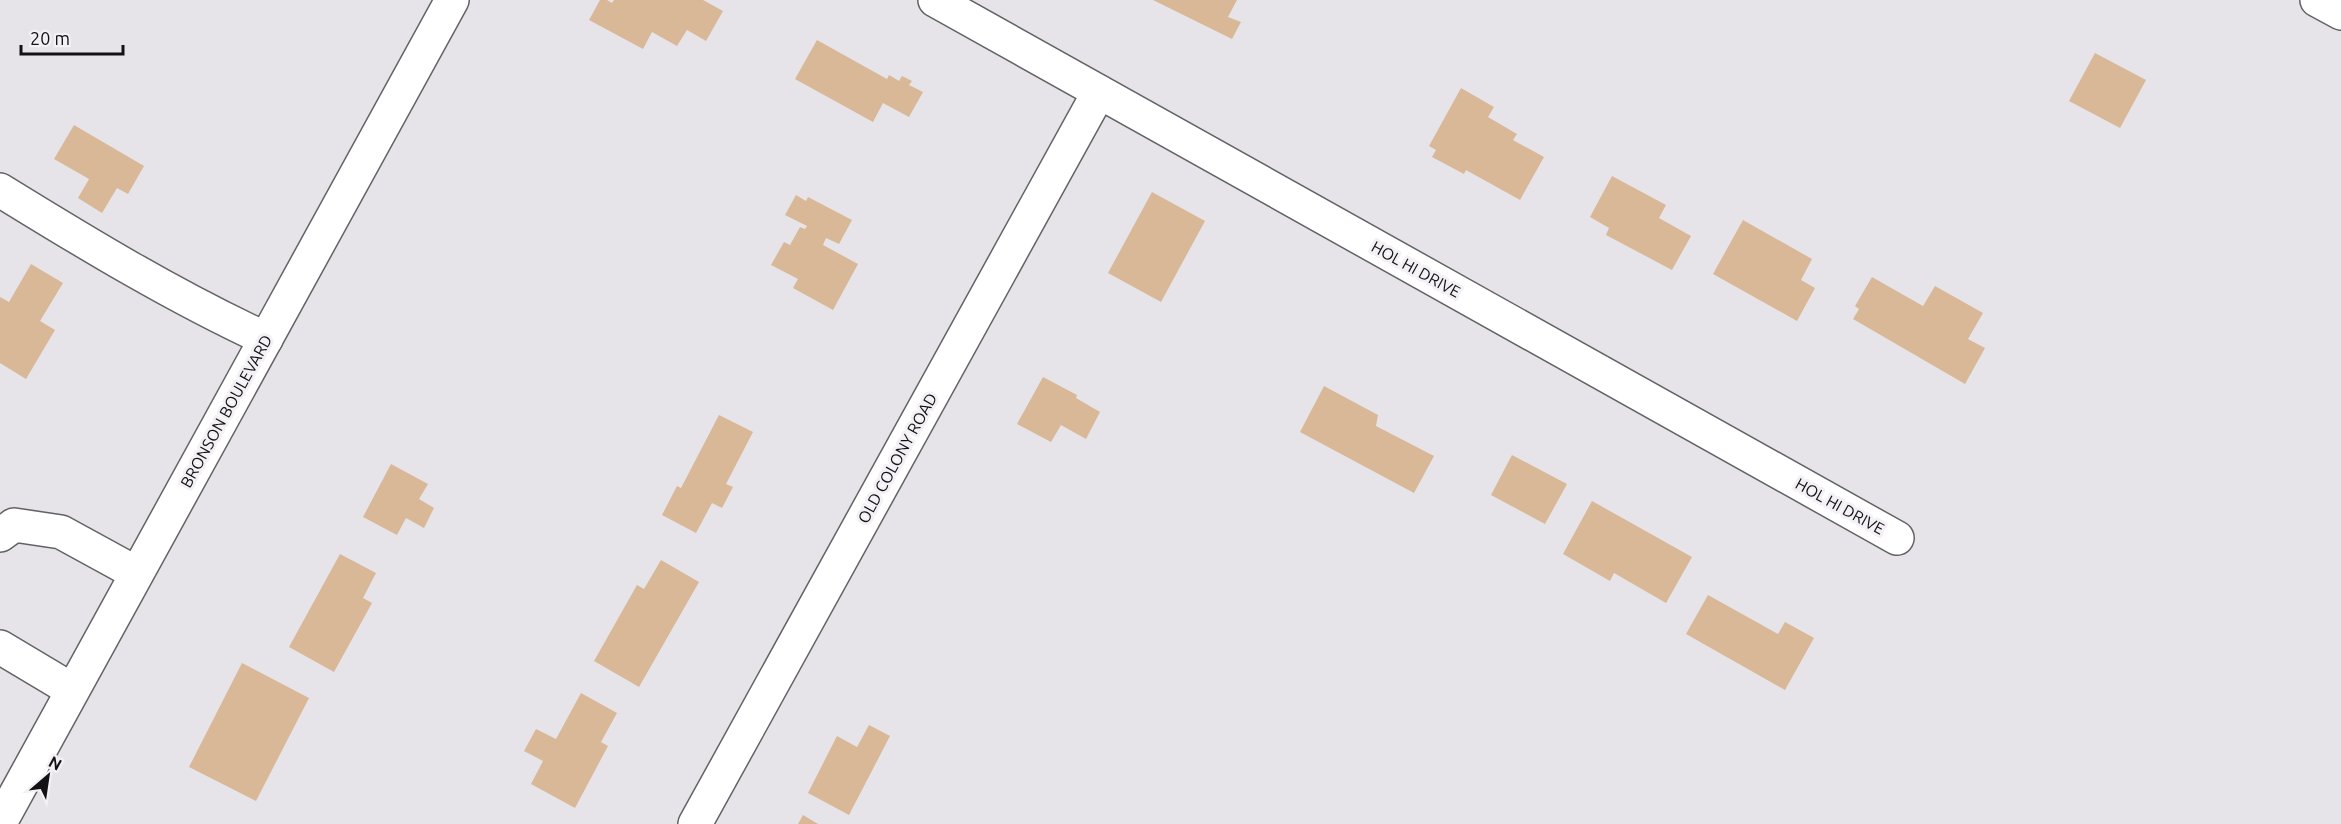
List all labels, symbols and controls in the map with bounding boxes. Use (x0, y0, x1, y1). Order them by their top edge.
scale bar (21, 18, 123, 56)
text: 20 m (30, 28, 70, 48)
street label: HOL HI DRIVE (1368, 237, 1464, 301)
street label: BRONSON BOULEVARD (177, 332, 275, 490)
street label: OLD COLONY ROAD (854, 390, 940, 526)
street label: HOL HI DRIVE (1792, 474, 1888, 538)
north arrow (18, 746, 78, 806)
text: N (46, 752, 65, 774)

